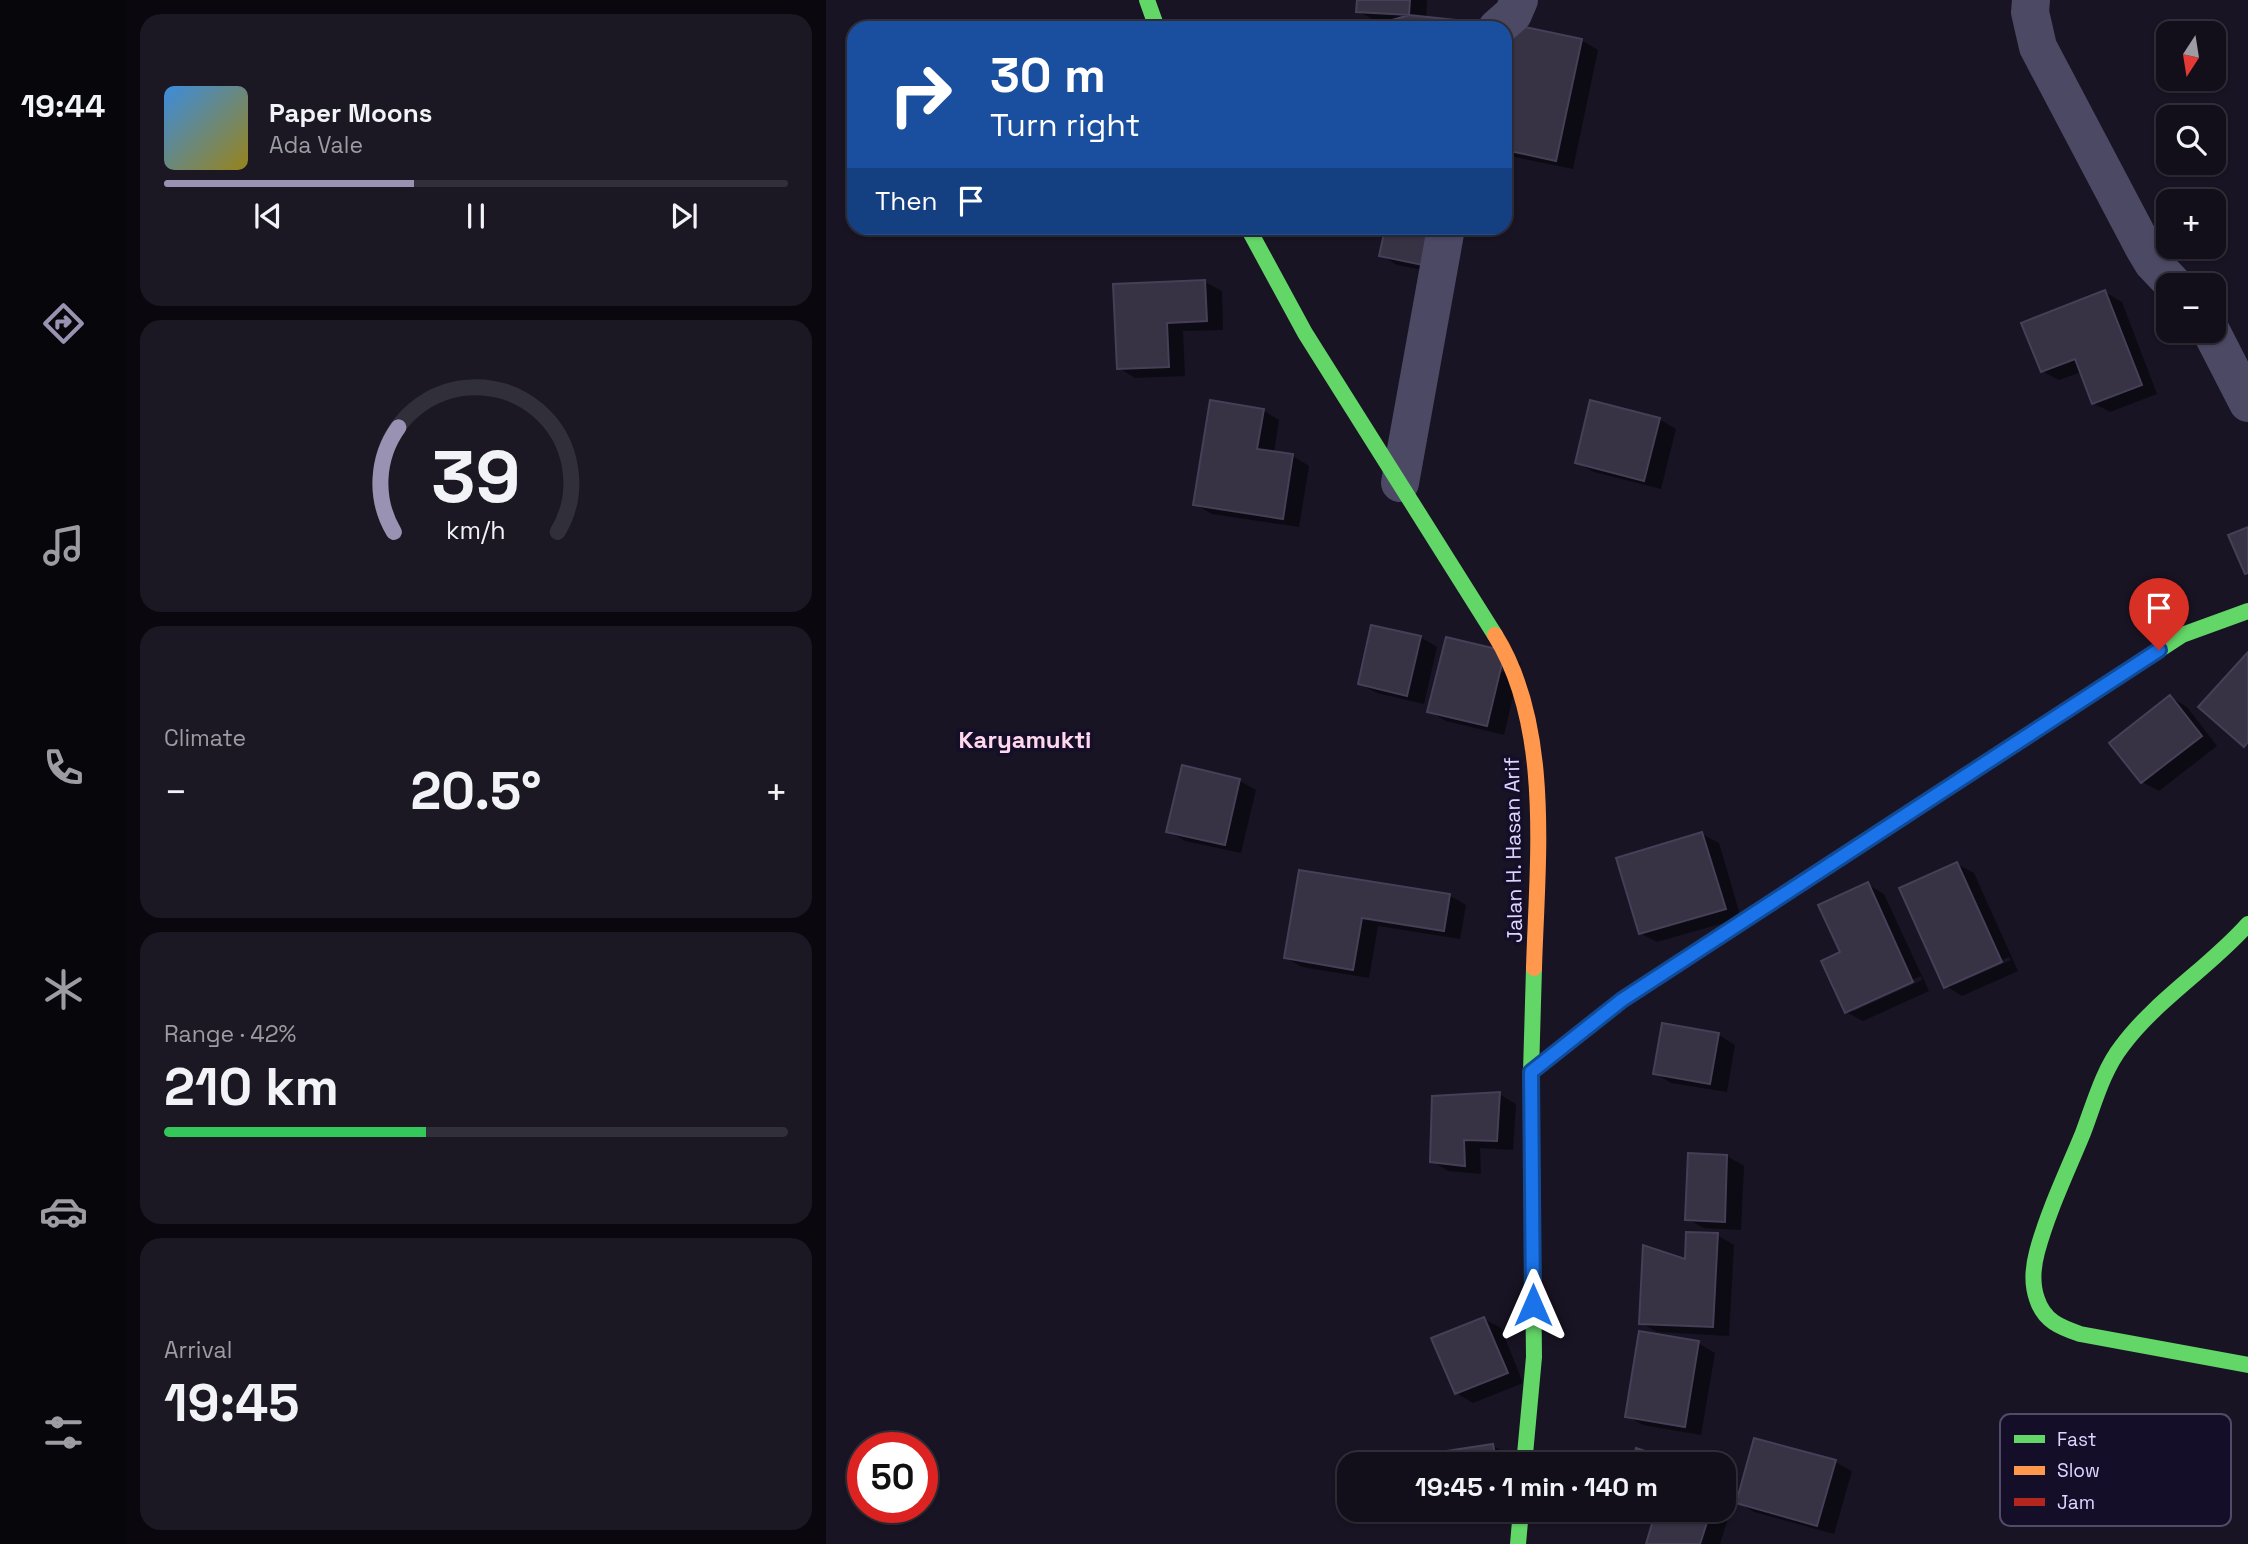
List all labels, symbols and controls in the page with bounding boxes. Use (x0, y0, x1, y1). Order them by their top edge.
north arrow (2156, 21, 2226, 91)
map controls (2156, 21, 2226, 343)
text: 30 m (990, 44, 1106, 106)
icon: right (875, 49, 966, 140)
text: 19:44 (21, 86, 105, 126)
text: Paper Moons (269, 96, 432, 130)
text: Turn right (990, 105, 1140, 145)
button: search (2156, 105, 2226, 175)
text: Ada Vale (269, 130, 363, 160)
icon: arrive (952, 182, 990, 220)
text: Then (875, 184, 938, 218)
button: + (2156, 189, 2226, 259)
icon: previous (249, 197, 287, 235)
icon: pause (457, 197, 495, 235)
icon: next (665, 197, 703, 235)
button: − (2156, 273, 2226, 343)
icon: directions (39, 299, 88, 348)
text: 39 (431, 430, 521, 523)
text: km/h (446, 514, 506, 546)
icon: music (39, 521, 88, 570)
pin (2129, 578, 2189, 650)
icon: arrive (2140, 589, 2178, 627)
text: Climate (164, 723, 246, 753)
district label: Karyamukti (958, 724, 1092, 755)
icon: phone (39, 743, 88, 792)
street label: Jalan H. Hasan Arif (1498, 757, 1528, 943)
text: 20.5° (410, 758, 542, 824)
text: − (164, 768, 188, 816)
text: + (764, 768, 788, 816)
icon: climate (39, 965, 88, 1014)
text: Range · 42% (164, 1019, 296, 1049)
text: 210 km (164, 1054, 339, 1120)
icon: car (39, 1187, 88, 1236)
position arrow (1496, 1268, 1570, 1342)
text: Arrival (164, 1335, 232, 1365)
text: 19:45 (164, 1370, 299, 1436)
icon: filters (39, 1408, 88, 1457)
legend (2000, 1414, 2231, 1526)
text: Fast (2057, 1427, 2097, 1452)
speed limit sign: 50 (847, 1432, 938, 1523)
text: Slow (2057, 1458, 2100, 1483)
text: 19:45 · 1 min · 140 m (1415, 1470, 1658, 1504)
text: Jam (2057, 1490, 2095, 1515)

